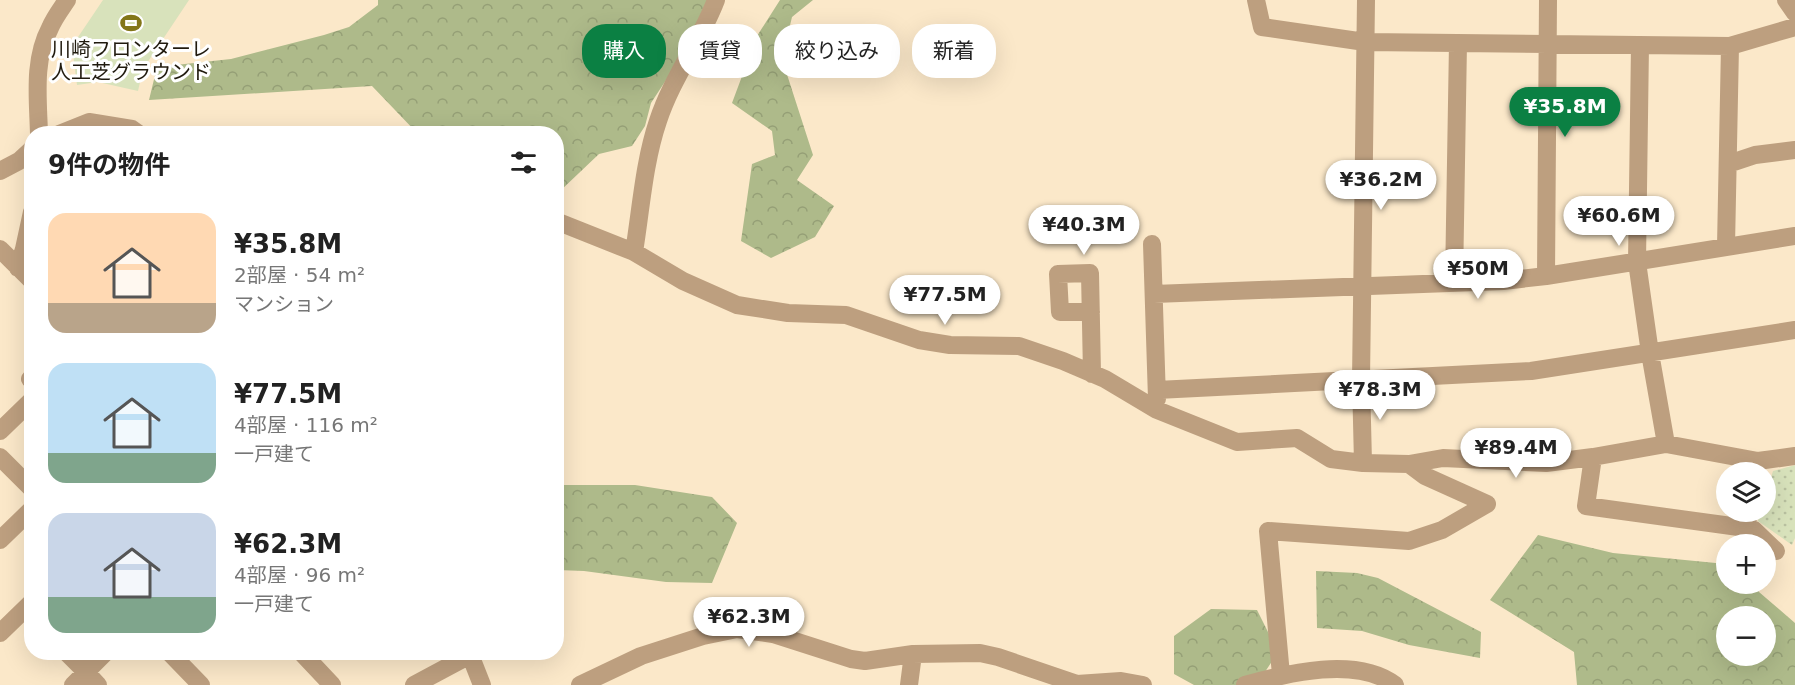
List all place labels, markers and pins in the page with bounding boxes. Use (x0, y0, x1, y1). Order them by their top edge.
sports icon: 川崎フロンターレ 人工芝グラウンド (119, 11, 143, 35)
place label: 川崎フロンターレ 人工芝グラウンド (51, 37, 211, 84)
pin: ¥35.8M (1516, 87, 1614, 138)
pin: ¥36.2M (1332, 160, 1430, 211)
pin: ¥60.6M (1570, 196, 1668, 247)
pin: ¥40.3M (1035, 205, 1133, 256)
pin: ¥50M (1442, 249, 1514, 300)
pin: ¥77.5M (896, 275, 994, 326)
pin: ¥78.3M (1331, 370, 1429, 421)
pin: ¥89.4M (1467, 428, 1565, 479)
pin: ¥62.3M (700, 597, 798, 648)

